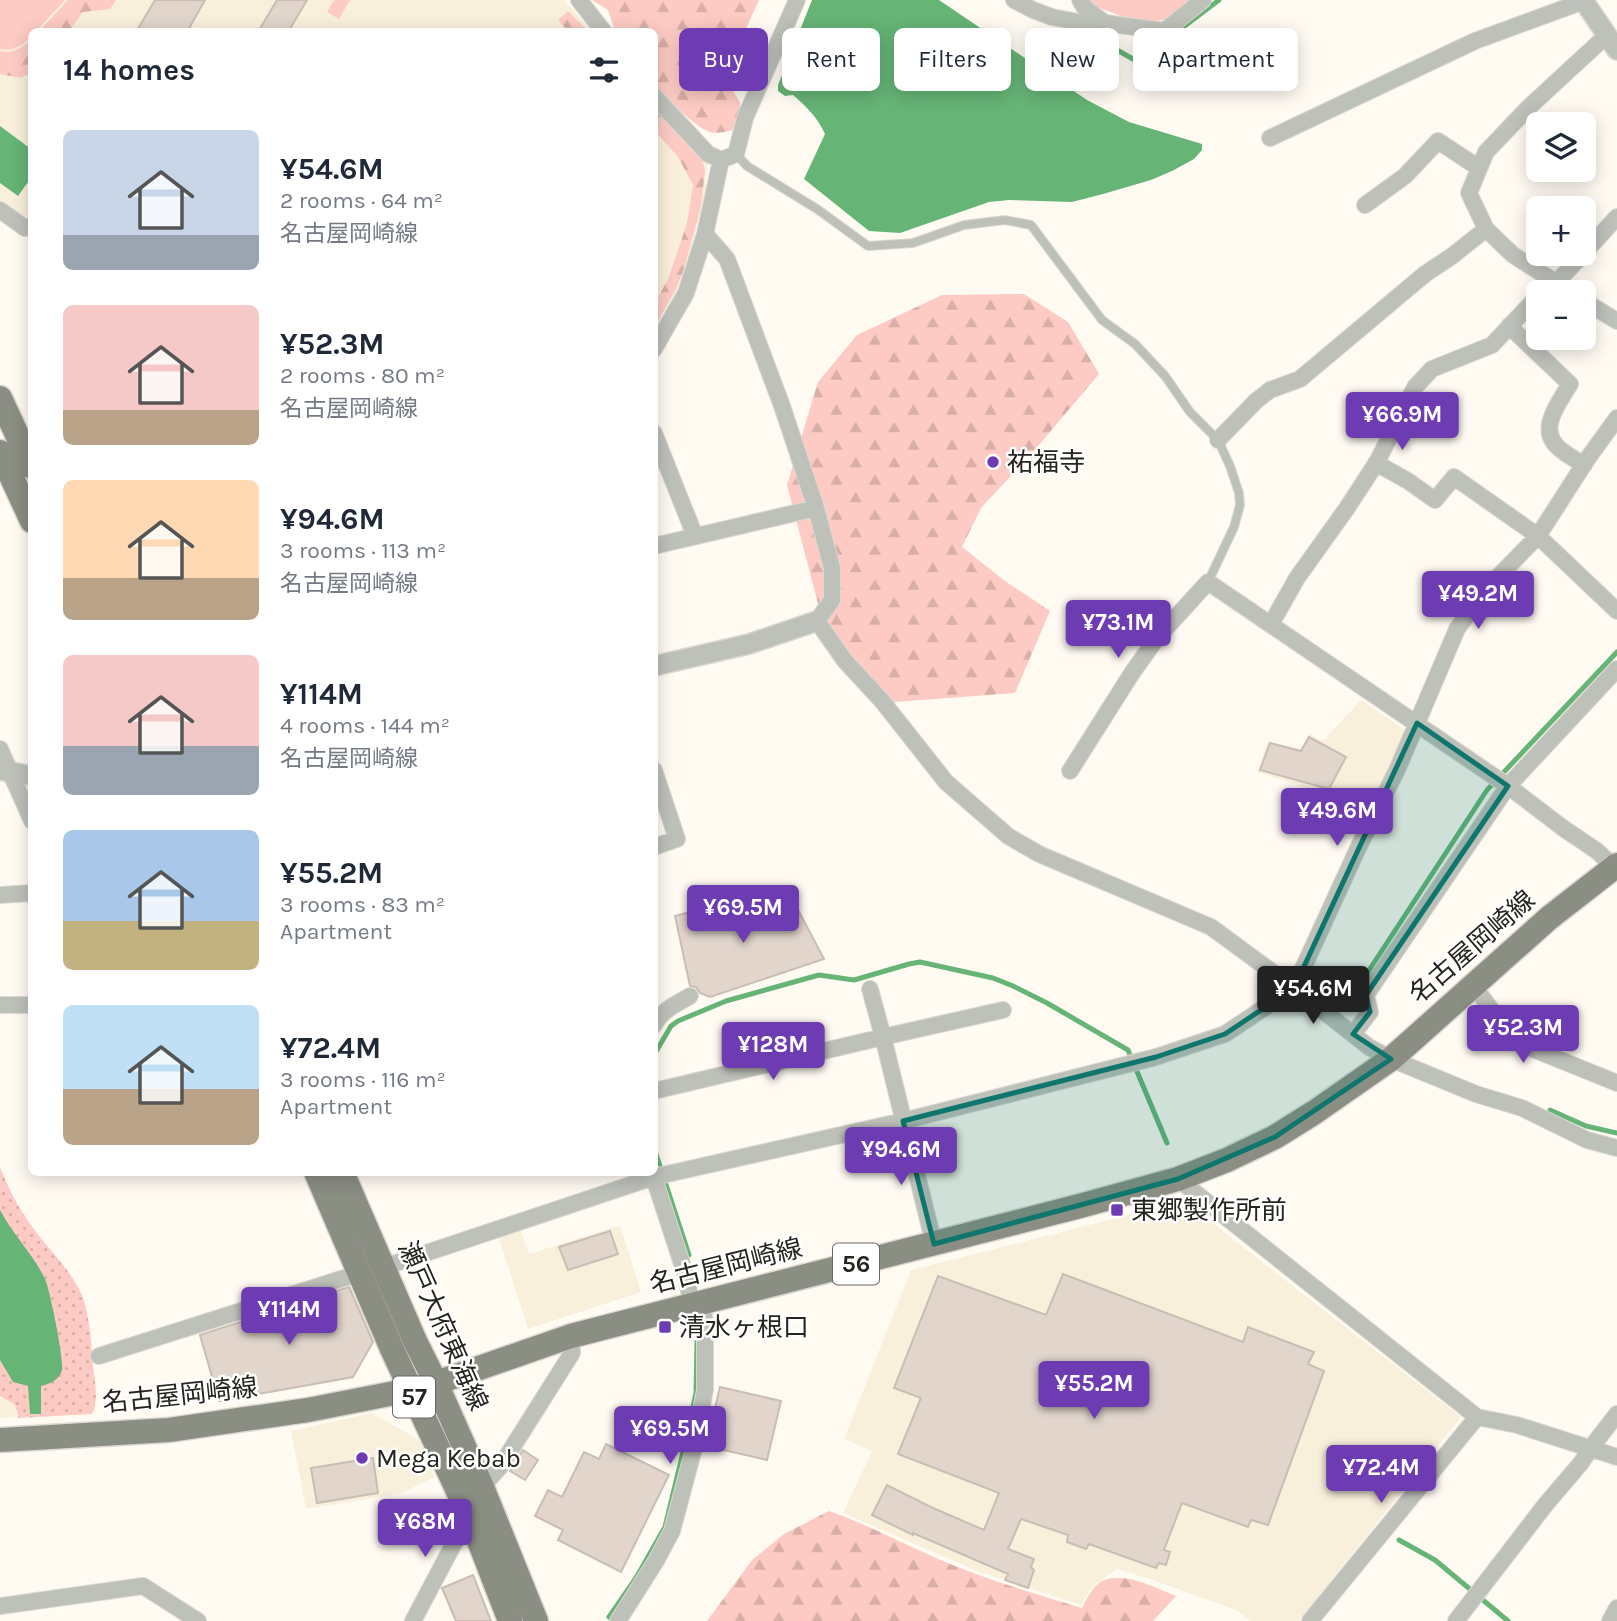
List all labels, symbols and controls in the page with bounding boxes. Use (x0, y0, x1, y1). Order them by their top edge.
chip: Buy (679, 28, 768, 91)
chip: Rent (782, 28, 880, 91)
chip: Filters (894, 28, 1011, 91)
chip: New (1025, 28, 1119, 91)
chip: Apartment (1133, 28, 1298, 91)
icon: filters (585, 51, 623, 89)
text: 14 homes (63, 52, 195, 88)
map controls (1526, 112, 1596, 350)
button: layers (1526, 112, 1596, 182)
text: ¥54.6M (280, 151, 384, 187)
icon: home (119, 158, 203, 242)
text: 2 rooms · 64 m² (280, 187, 443, 214)
button: + (1526, 196, 1596, 266)
text: 名古屋岡崎線 (280, 220, 418, 247)
button: − (1526, 280, 1596, 350)
text: ¥52.3M (280, 326, 385, 362)
icon: home (119, 333, 203, 417)
text: 2 rooms · 80 m² (280, 362, 445, 389)
pin: ¥66.9M (1345, 392, 1459, 452)
text: 名古屋岡崎線 (280, 395, 418, 422)
text: ¥66.9M (1362, 401, 1442, 428)
place label: 祐福寺 (1007, 447, 1085, 478)
marker: 祐福寺 (985, 454, 1001, 470)
text: ¥94.6M (280, 501, 385, 537)
icon: home (119, 508, 203, 592)
text: 3 rooms · 113 m² (280, 537, 446, 564)
text: 名古屋岡崎線 (280, 570, 418, 597)
pin: ¥49.2M (1421, 572, 1535, 631)
text: ¥49.2M (1438, 580, 1518, 607)
pin: ¥73.1M (1061, 600, 1175, 660)
text: ¥73.1M (1082, 609, 1154, 636)
text: ¥114M (280, 676, 363, 712)
icon: home (119, 683, 203, 767)
text: 4 rooms · 144 m² (280, 712, 450, 739)
text: 名古屋岡崎線 (280, 745, 418, 772)
pin: ¥49.6M (1280, 788, 1394, 848)
text: ¥49.6M (1297, 797, 1377, 824)
text: ¥55.2M (280, 855, 383, 891)
icon: home (119, 858, 203, 942)
street label: 名古屋岡崎線 (1403, 884, 1541, 1010)
pin: ¥69.5M (686, 886, 800, 945)
text: 3 rooms · 83 m² (280, 891, 445, 918)
text: ¥69.5M (703, 894, 783, 921)
text: Apartment (280, 918, 392, 945)
pin: ¥54.6M (1256, 967, 1370, 1026)
text: ¥54.6M (1273, 975, 1353, 1002)
pin: ¥52.3M (1466, 1006, 1580, 1065)
text: ¥52.3M (1483, 1014, 1563, 1041)
pin: ¥128M (724, 1023, 822, 1082)
text: ¥72.4M (280, 1030, 381, 1066)
text: ¥128M (738, 1031, 808, 1058)
icon: home (119, 1033, 203, 1117)
text: 3 rooms · 116 m² (280, 1066, 446, 1093)
text: Apartment (280, 1093, 392, 1120)
pin: ¥94.6M (844, 1128, 958, 1187)
text: ¥94.6M (861, 1136, 941, 1163)
place label: 東郷製作所前 (1131, 1195, 1287, 1226)
marker: 東郷製作所前 (1109, 1202, 1125, 1218)
street label: 名古屋岡崎線 (647, 1232, 805, 1300)
street label: 瀬戸大府東海線 (392, 1237, 494, 1415)
road number: 56 (833, 1244, 879, 1284)
pin: ¥114M (240, 1288, 338, 1347)
text: ¥114M (257, 1296, 321, 1323)
place label: 清水ヶ根口 (679, 1312, 809, 1343)
marker: 清水ヶ根口 (657, 1319, 673, 1335)
pin: ¥55.2M (1037, 1362, 1151, 1421)
text: ¥55.2M (1054, 1370, 1134, 1397)
street label: 名古屋岡崎線 (101, 1371, 259, 1419)
road number: 57 (393, 1377, 435, 1418)
pin: ¥69.5M (613, 1406, 727, 1466)
text: ¥69.5M (630, 1415, 710, 1442)
place label: Mega Kebab (376, 1443, 521, 1474)
pin: ¥72.4M (1324, 1446, 1438, 1505)
marker: Mega Kebab (354, 1450, 370, 1466)
text: ¥72.4M (1342, 1454, 1420, 1481)
pin: ¥68M (384, 1500, 466, 1559)
text: ¥68M (394, 1508, 456, 1535)

